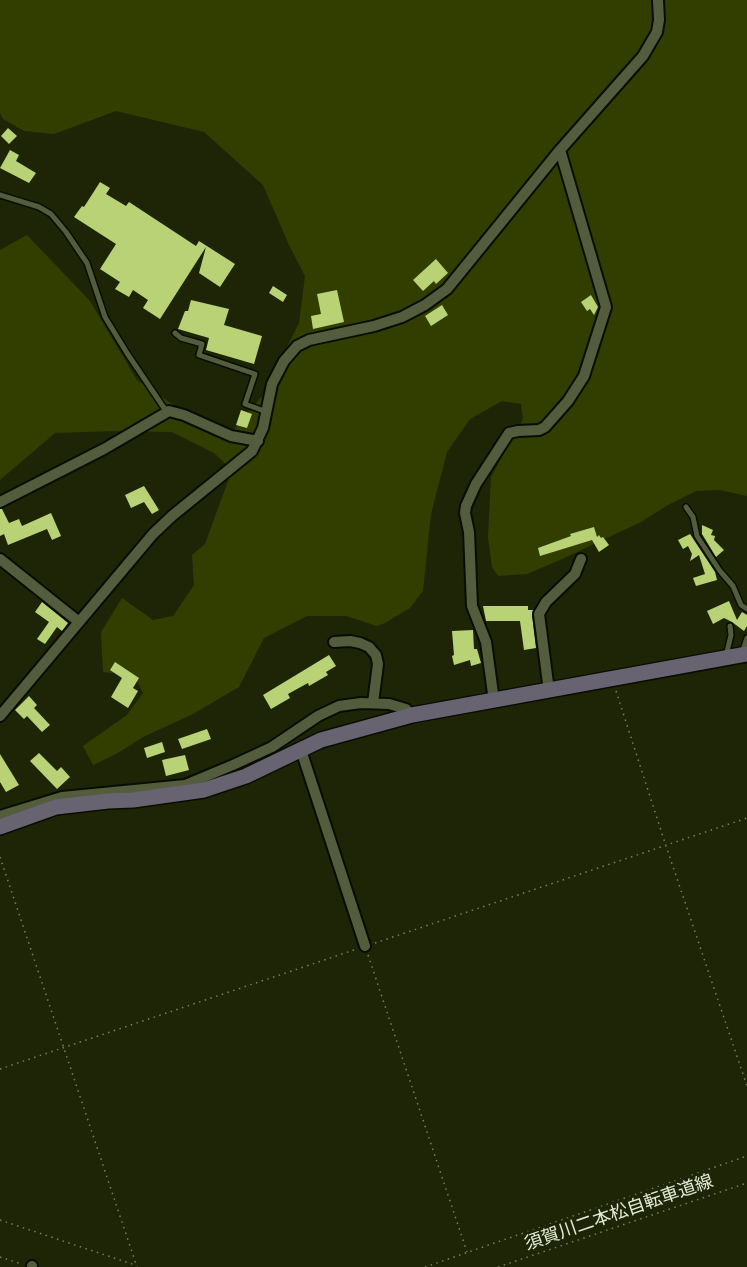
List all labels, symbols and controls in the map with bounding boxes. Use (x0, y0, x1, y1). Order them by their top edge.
street label: 須賀川二本松自転車道線 (522, 1171, 716, 1255)

